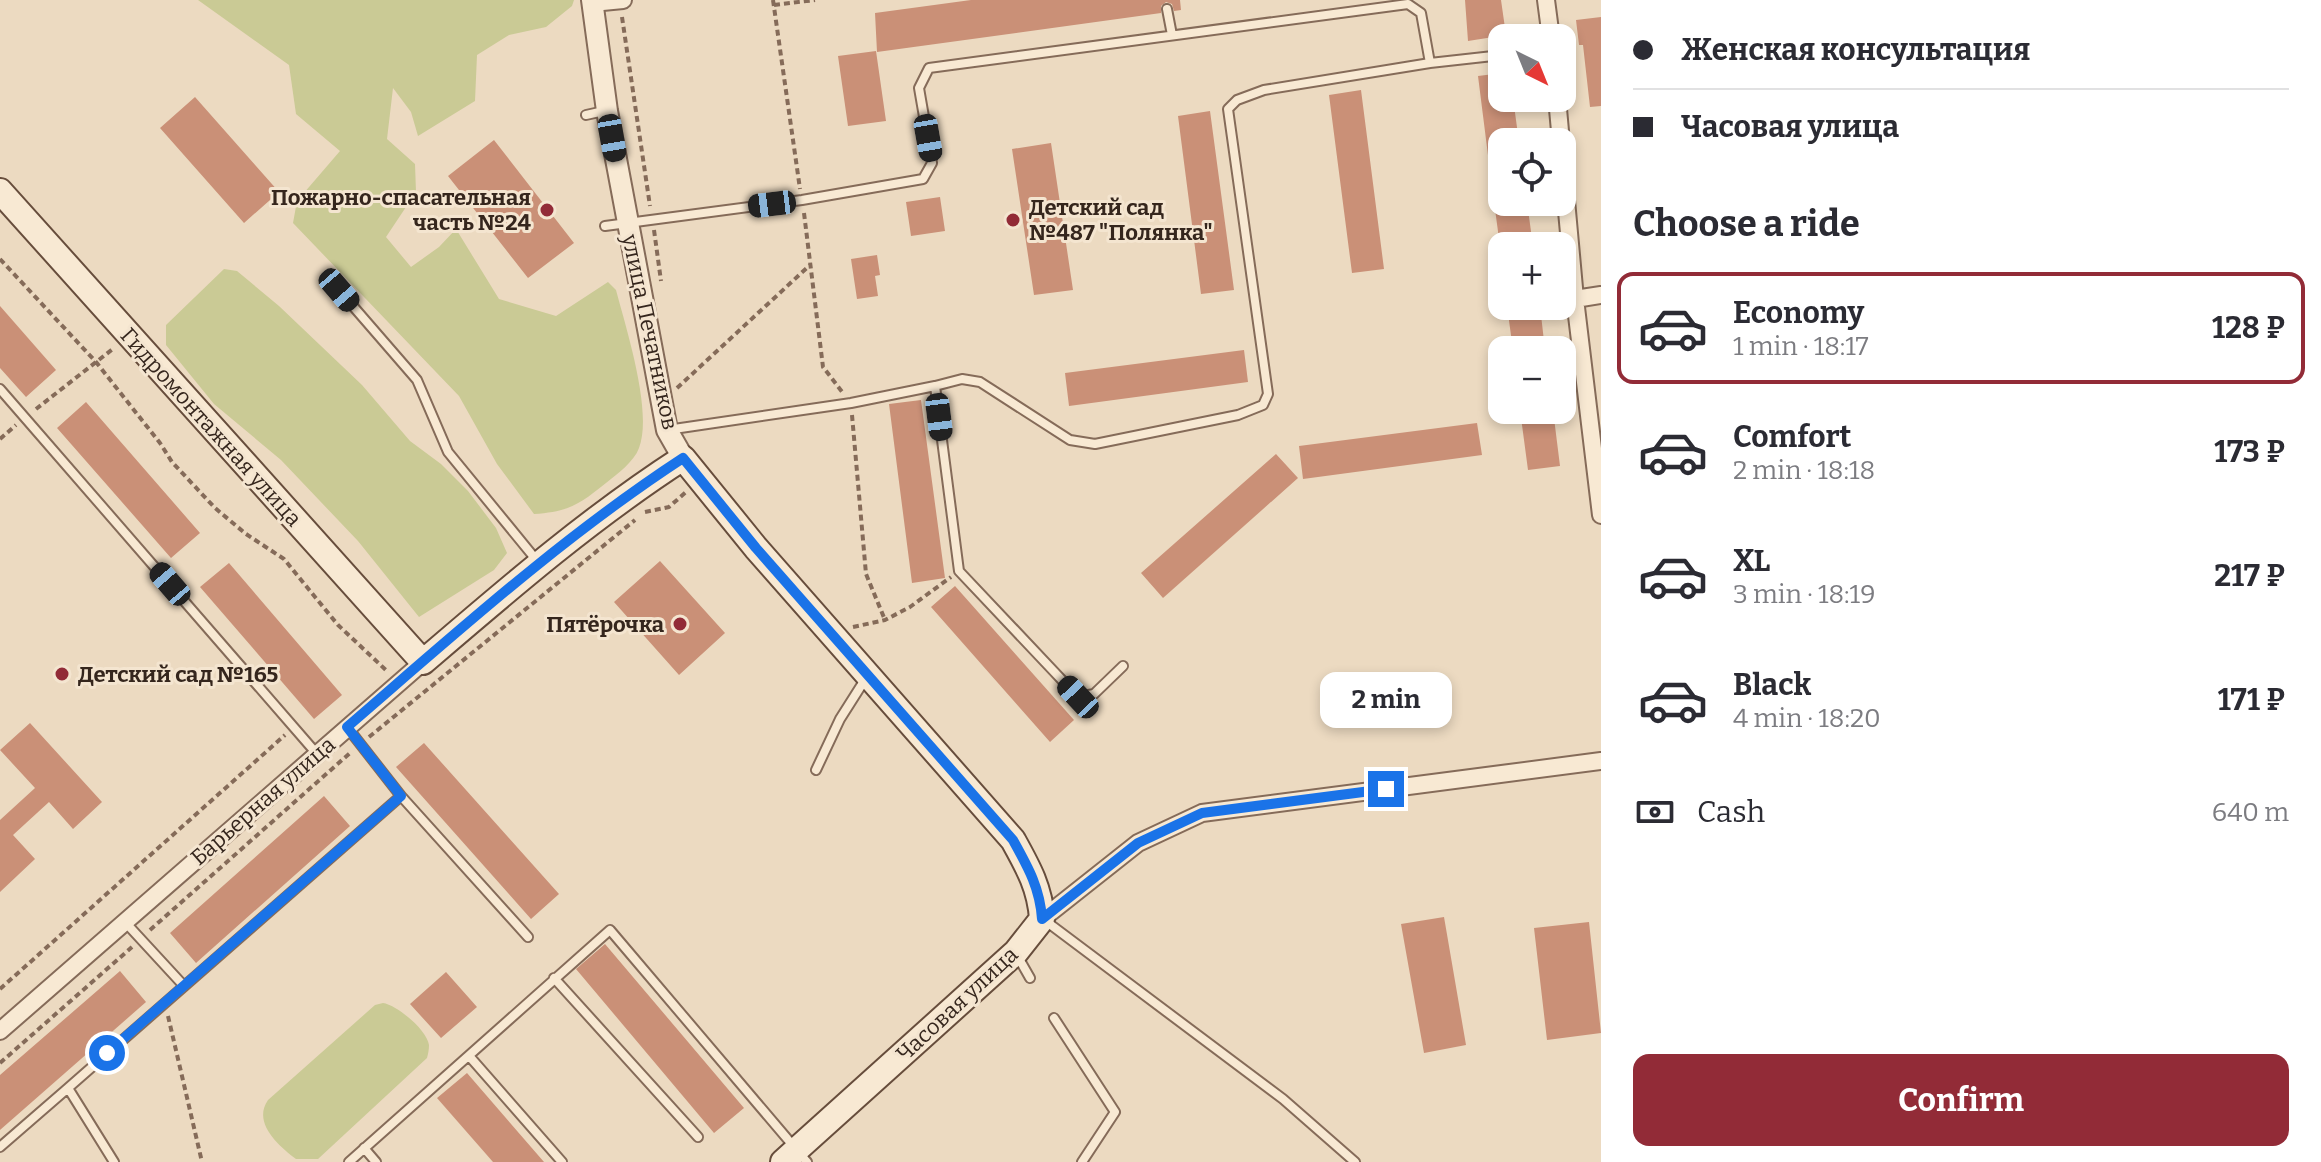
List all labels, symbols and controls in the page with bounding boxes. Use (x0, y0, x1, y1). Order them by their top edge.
north arrow (1488, 24, 1576, 112)
map controls (1488, 24, 1576, 424)
text: Женская консультация (1681, 32, 2030, 68)
text: Часовая улица (1681, 109, 1899, 145)
car (596, 112, 628, 164)
car (912, 112, 944, 164)
button: locate (1488, 128, 1576, 216)
place label: Пожарно-спасательная часть №24 (271, 184, 532, 236)
car (747, 189, 797, 219)
place label: Детский сад №487 "Полянка" (1029, 194, 1213, 246)
marker: Пожарно-спасательная часть №24 (538, 201, 556, 219)
text: Choose a ride (1633, 202, 1860, 246)
marker: Детский сад №487 "Полянка" (1004, 211, 1022, 229)
street label: улица Печатников (616, 231, 684, 432)
button: + (1488, 232, 1576, 320)
car (314, 264, 364, 316)
icon: car (1637, 292, 1709, 364)
text: Economy (1733, 295, 1864, 331)
text: 128 ₽ (2212, 310, 2285, 346)
street label: Гидромонтажная улица (115, 322, 307, 532)
text: 1 min · 18:17 (1733, 331, 1869, 362)
button: − (1488, 336, 1576, 424)
car (924, 392, 954, 442)
icon: car (1637, 416, 1709, 488)
text: Comfort (1733, 419, 1851, 455)
text: 173 ₽ (2214, 434, 2285, 470)
text: 2 min · 18:18 (1733, 455, 1875, 486)
icon: car (1637, 540, 1709, 612)
text: XL (1733, 543, 1770, 579)
car (145, 558, 195, 610)
text: 217 ₽ (2214, 558, 2285, 594)
text: 3 min · 18:19 (1733, 579, 1875, 610)
place label: Пятёрочка (546, 611, 665, 638)
marker: Пятёрочка (671, 615, 689, 633)
place label: Детский сад №165 (78, 661, 278, 688)
icon: car (1637, 664, 1709, 736)
marker: Детский сад №165 (53, 665, 71, 683)
text: Black (1733, 667, 1811, 703)
car (1053, 671, 1103, 723)
callout: 2 min (1320, 673, 1452, 729)
text: 171 ₽ (2218, 682, 2285, 718)
text: 2 min (1351, 684, 1421, 715)
text: 4 min · 18:20 (1733, 703, 1881, 734)
street label: Барьерная улица (185, 731, 341, 871)
route end (1368, 771, 1404, 807)
icon: cash (1633, 790, 1677, 834)
text: Cash (1697, 794, 1765, 830)
text: 640 m (2212, 797, 2289, 828)
street label: Часовая улица (891, 941, 1023, 1067)
route start (89, 1035, 125, 1071)
button: Confirm (1633, 1054, 2289, 1146)

